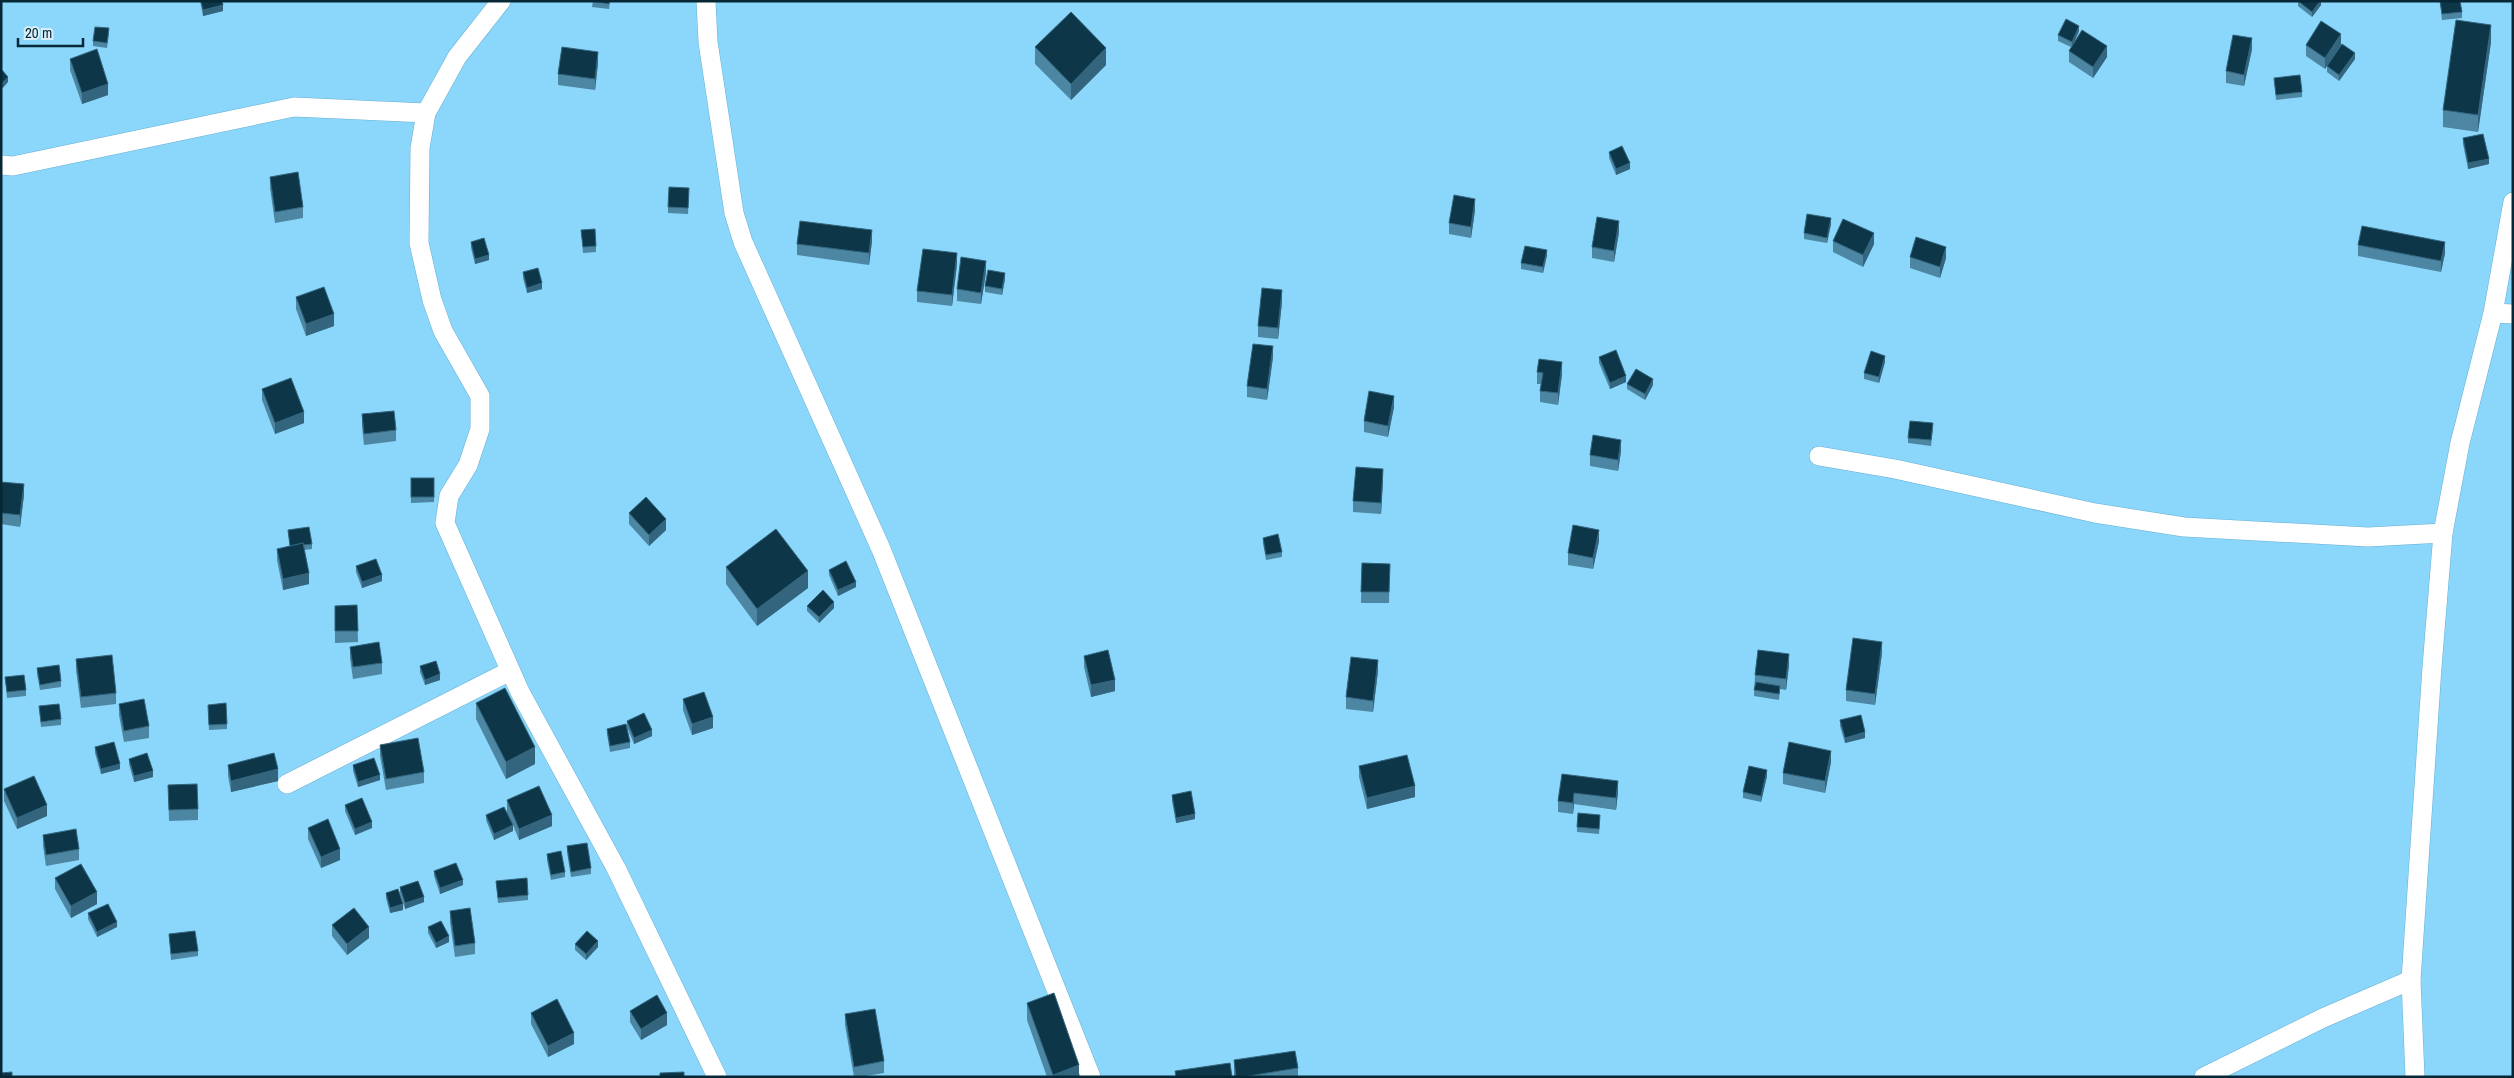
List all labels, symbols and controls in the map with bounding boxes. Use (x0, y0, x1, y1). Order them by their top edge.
scale bar (18, 15, 82, 47)
text: 20 m (25, 22, 52, 43)

